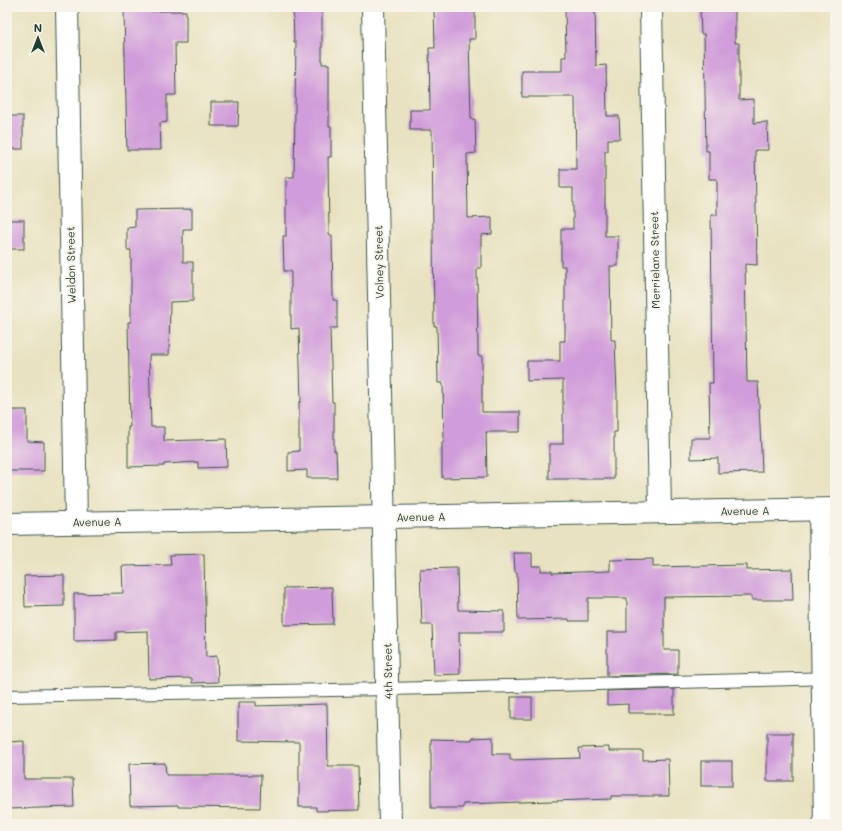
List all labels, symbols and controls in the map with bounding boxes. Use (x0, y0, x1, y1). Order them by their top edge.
north arrow (18, 18, 58, 58)
text: N (34, 20, 42, 35)
street label: Merrielane Street (646, 211, 663, 309)
street label: Volney Street (370, 225, 387, 299)
street label: Weldon Street (62, 226, 79, 304)
street label: Avenue A (720, 503, 770, 518)
street label: Avenue A (396, 509, 446, 524)
street label: Avenue A (72, 514, 122, 529)
street label: 4th Street (380, 643, 395, 699)

